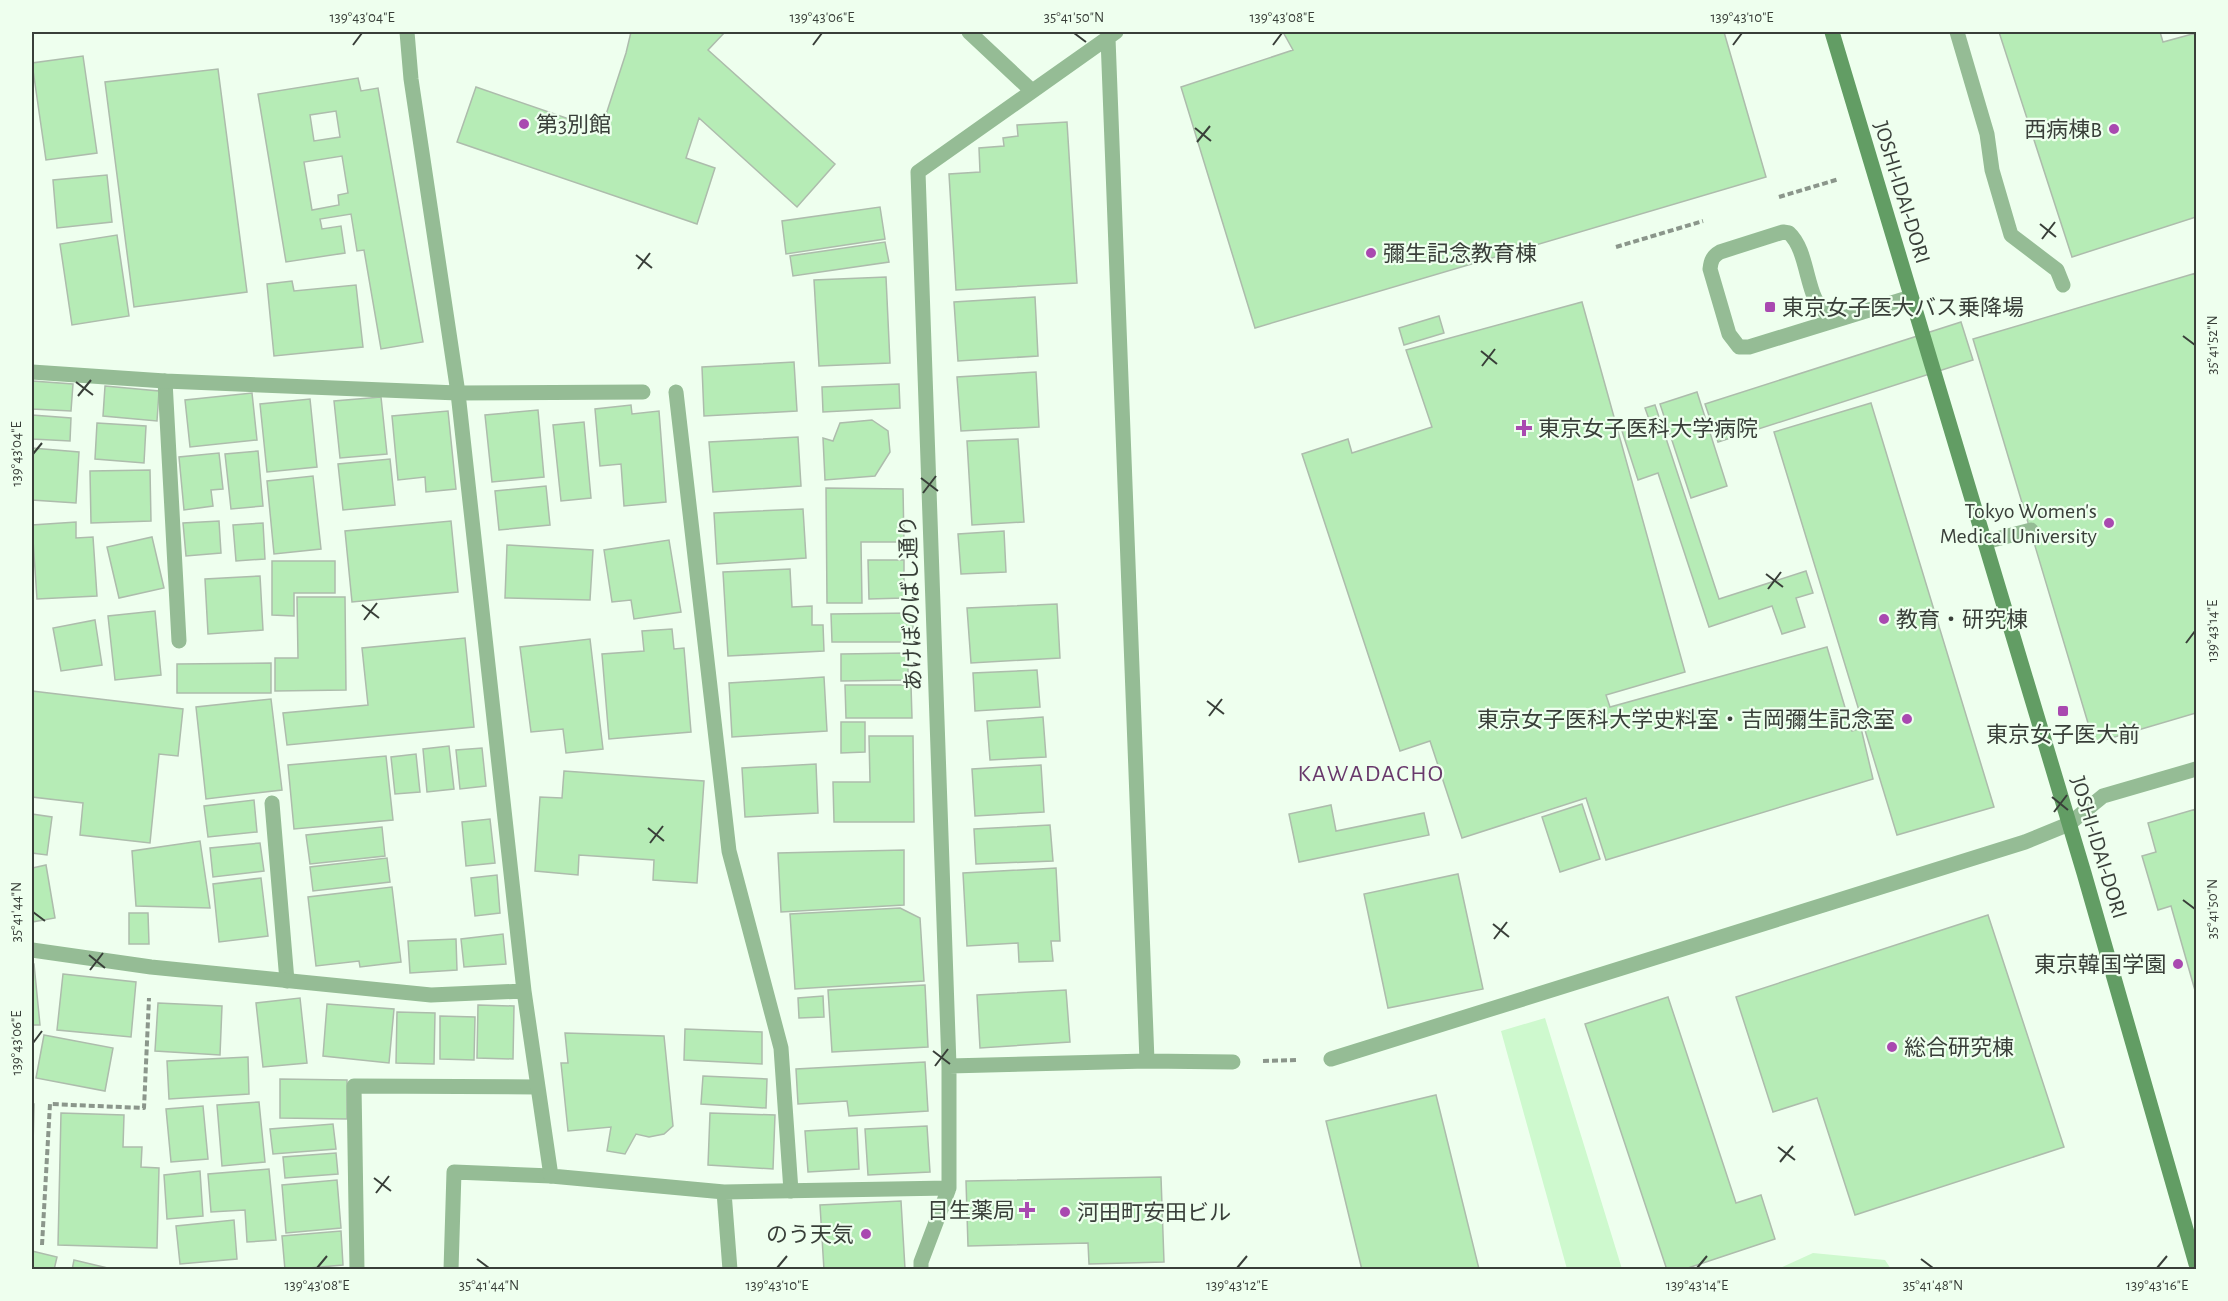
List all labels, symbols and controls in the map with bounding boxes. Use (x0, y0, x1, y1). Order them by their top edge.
text: 139°43'04"E (329, 10, 395, 25)
text: 139°43'06"E (789, 10, 855, 25)
text: 35°41'50"N (1044, 10, 1104, 25)
text: 139°43'08"E (1249, 10, 1315, 25)
text: 139°43'10"E (1710, 10, 1774, 25)
place label: 第3別館 (536, 113, 611, 136)
marker: 第3別館 (517, 117, 531, 131)
place label: 西病棟B (2024, 118, 2102, 141)
street label: JOSHI-IDAI-DORI (1870, 119, 1934, 266)
marker: 西病棟B (2107, 122, 2121, 136)
place label: 彌生記念教育棟 (1383, 242, 1537, 265)
marker: 彌生記念教育棟 (1364, 246, 1378, 260)
place label: 東京女子医大バス乗降場 (1782, 296, 2024, 319)
marker: 東京女子医大バス乗降場 (1763, 300, 1777, 314)
text: 35°41'52"N (2205, 315, 2220, 375)
place label: 東京女子医科大学病院 (1538, 417, 1758, 440)
marker: 東京女子医科大学病院 (1515, 419, 1533, 437)
text: 139°43'04"E (9, 421, 24, 487)
place label: Tokyo Women's Medical University (1940, 500, 2098, 547)
street label: あけぼのばし通り (896, 515, 925, 691)
marker: Tokyo Women's Medical University (2102, 516, 2116, 530)
text: 139°43'14"E (2205, 600, 2220, 662)
place label: 教育・研究棟 (1896, 608, 2028, 631)
marker: 教育・研究棟 (1877, 612, 1891, 626)
marker: 東京女子医大前 (2056, 704, 2070, 718)
place label: 東京女子医科大学史料室・吉岡彌生記念室 (1477, 708, 1895, 731)
marker: 東京女子医科大学史料室・吉岡彌生記念室 (1900, 712, 1914, 726)
place label: 東京女子医大前 (1986, 723, 2140, 746)
district label: KAWADACHO (1297, 762, 1445, 786)
street label: JOSHI-IDAI-DORI (2067, 774, 2131, 921)
text: 35°41'50"N (2205, 879, 2220, 939)
text: 35°41'44"N (9, 882, 24, 942)
place label: 東京韓国学園 (2034, 953, 2166, 976)
marker: 東京韓国学園 (2171, 957, 2185, 971)
text: 139°43'06"E (9, 1010, 24, 1076)
place label: 総合研究棟 (1904, 1036, 2014, 1059)
marker: 総合研究棟 (1885, 1040, 1899, 1054)
place label: 日生薬局 (927, 1199, 1015, 1222)
place label: 河田町安田ビル (1077, 1201, 1231, 1224)
marker: 日生薬局 (1020, 1203, 1034, 1217)
marker: 河田町安田ビル (1058, 1205, 1072, 1219)
place label: のう天気 (766, 1223, 854, 1246)
marker: のう天気 (859, 1227, 873, 1241)
text: 139°43'08"E (284, 1278, 350, 1293)
text: 35°41'44"N (459, 1278, 519, 1293)
text: 139°43'10"E (745, 1278, 809, 1293)
text: 139°43'12"E (1206, 1278, 1268, 1293)
text: 139°43'14"E (1666, 1278, 1728, 1293)
text: 35°41'48"N (1903, 1278, 1963, 1293)
text: 139°43'16"E (2126, 1278, 2188, 1293)

